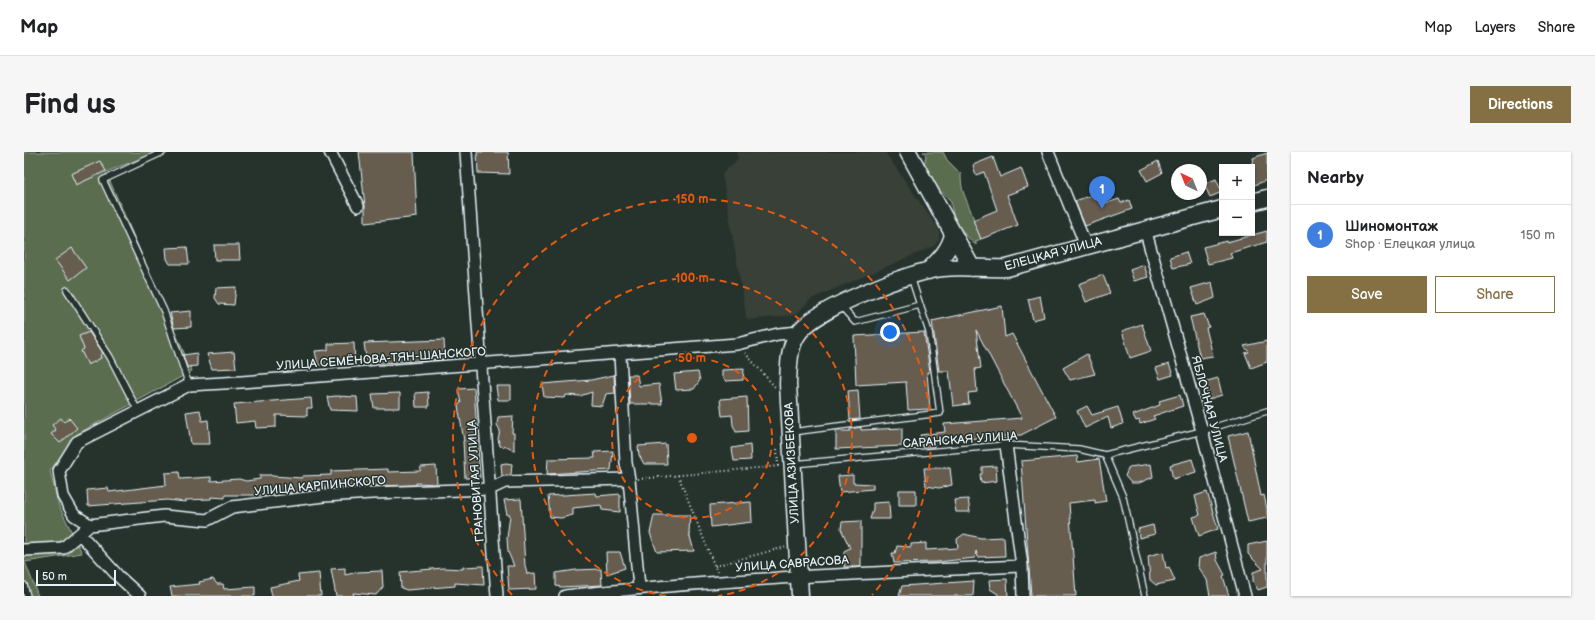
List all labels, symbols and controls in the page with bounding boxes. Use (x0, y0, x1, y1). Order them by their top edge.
text: Map (20, 16, 58, 39)
text: Map (1424, 19, 1452, 36)
text: Layers (1474, 19, 1516, 36)
text: Share (1538, 19, 1575, 36)
button: Directions (1470, 86, 1571, 123)
text: Find us (24, 88, 116, 121)
north arrow (1171, 164, 1207, 200)
map controls (1219, 164, 1255, 236)
button: + (1219, 164, 1255, 200)
text: Nearby (1307, 168, 1364, 188)
pin: 1 (1089, 176, 1115, 209)
text: 150 m (676, 192, 708, 207)
button: − (1219, 200, 1255, 236)
text: Шиномонтаж (1345, 217, 1438, 236)
text: 1 (1317, 227, 1323, 243)
text: 150 m (1521, 227, 1555, 243)
street label: ЕЛЕЦКАЯ УЛИЦА (1003, 234, 1104, 274)
text: Shop · Елецкая улица (1345, 236, 1475, 252)
text: 100 m (675, 271, 709, 286)
button: Save (1307, 276, 1427, 313)
button: Share (1435, 276, 1555, 313)
your location (880, 322, 900, 342)
street label: УЛИЦА СЕМЁНОВА-ТЯН-ШАНСКОГО (276, 343, 487, 374)
text: 50 m (678, 351, 706, 366)
street label: ЯБЛОЧНАЯ УЛИЦА (1188, 354, 1231, 464)
street label: УЛИЦА АЗИЗБЕКОВА (781, 401, 803, 524)
street label: ГРАНОВИТАЯ УЛИЦА (464, 419, 488, 542)
street label: САРАНСКАЯ УЛИЦА (902, 428, 1018, 451)
centre of rings (685, 431, 699, 445)
street label: УЛИЦА КАРПИНСКОГО (253, 473, 387, 499)
street label: УЛИЦА САВРАСОВА (735, 553, 850, 575)
scale bar (36, 568, 116, 587)
text: 50 m (42, 570, 67, 583)

